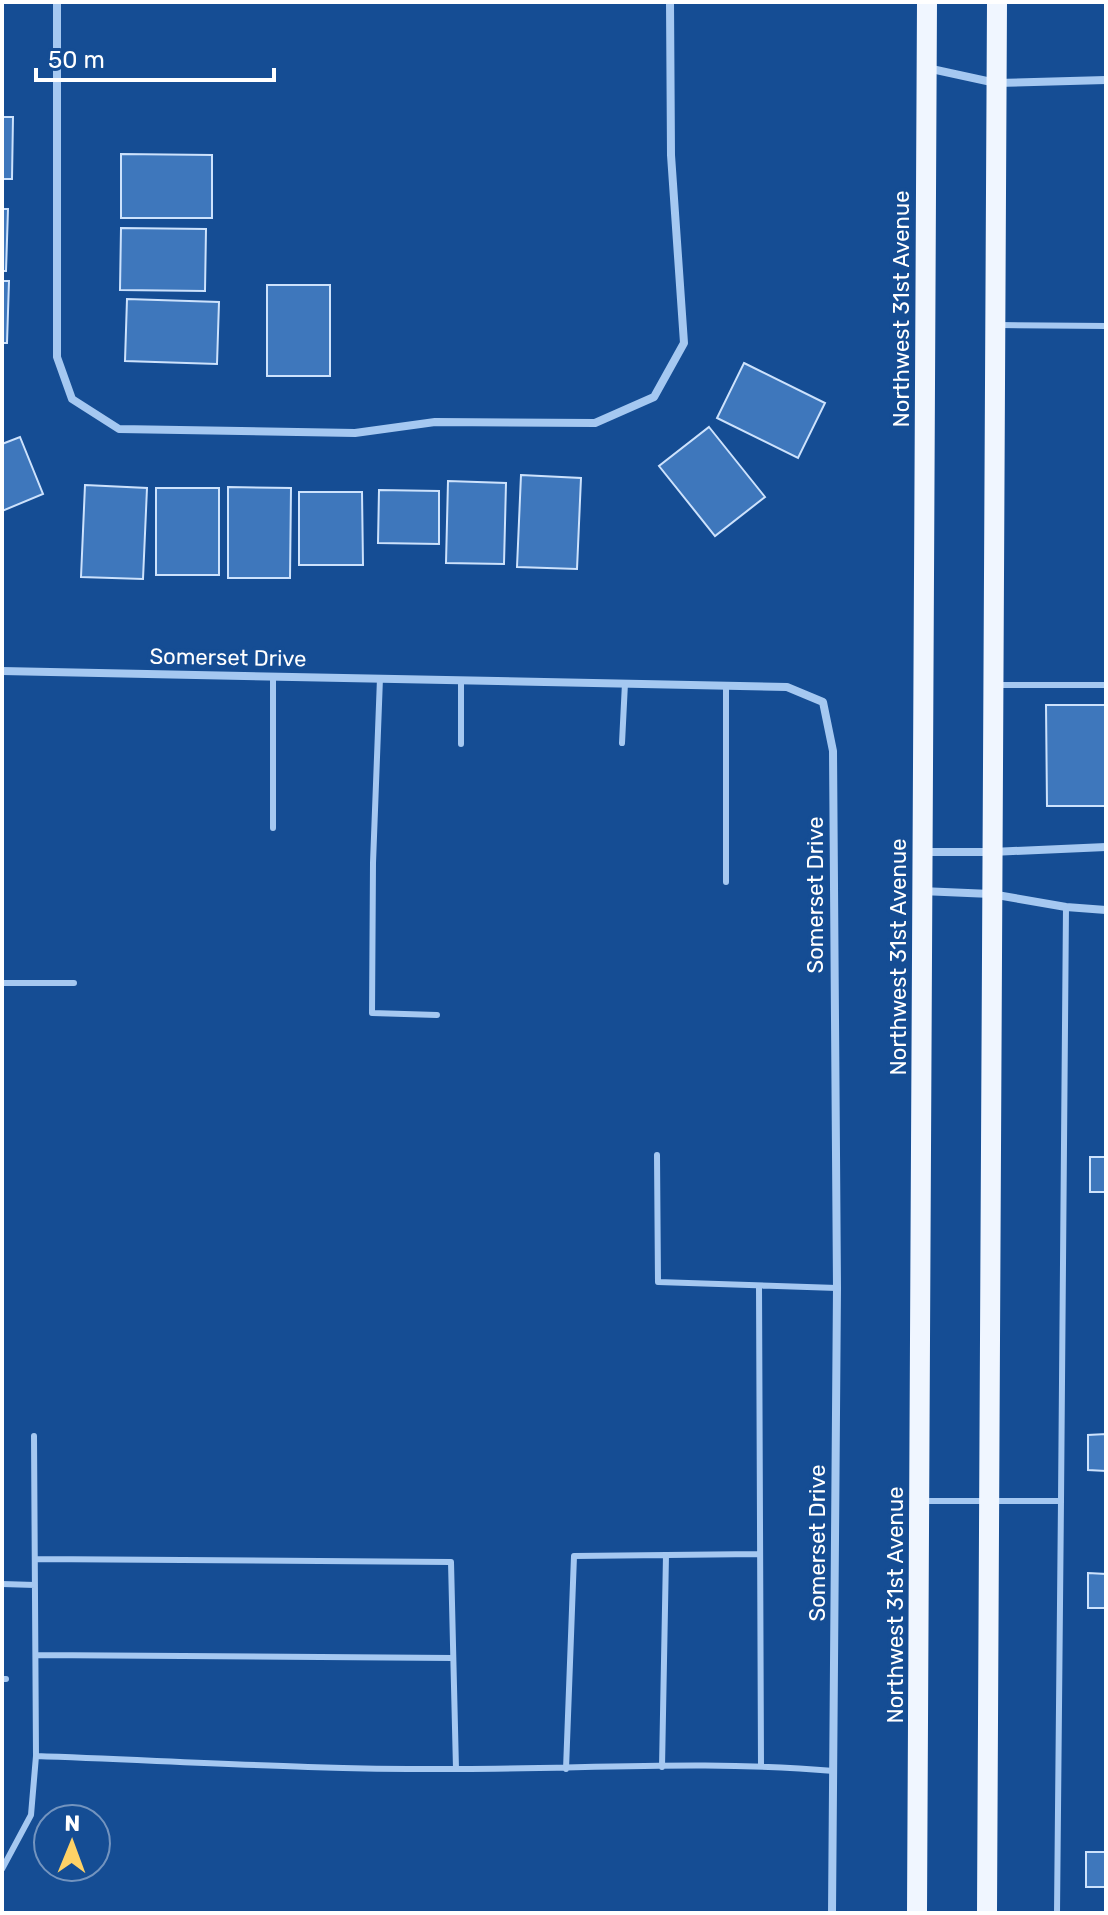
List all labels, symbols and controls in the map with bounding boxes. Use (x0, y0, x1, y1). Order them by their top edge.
scale bar (36, 32, 274, 82)
text: 50 m (48, 46, 105, 74)
street label: Northwest 31st Avenue (888, 191, 915, 427)
street label: Somerset Drive (149, 643, 307, 672)
street label: Somerset Drive (802, 817, 829, 973)
street label: Northwest 31st Avenue (885, 839, 912, 1075)
street label: Somerset Drive (804, 1465, 831, 1621)
street label: Northwest 31st Avenue (882, 1487, 909, 1723)
north arrow (32, 1803, 112, 1883)
text: N (64, 1810, 80, 1837)

